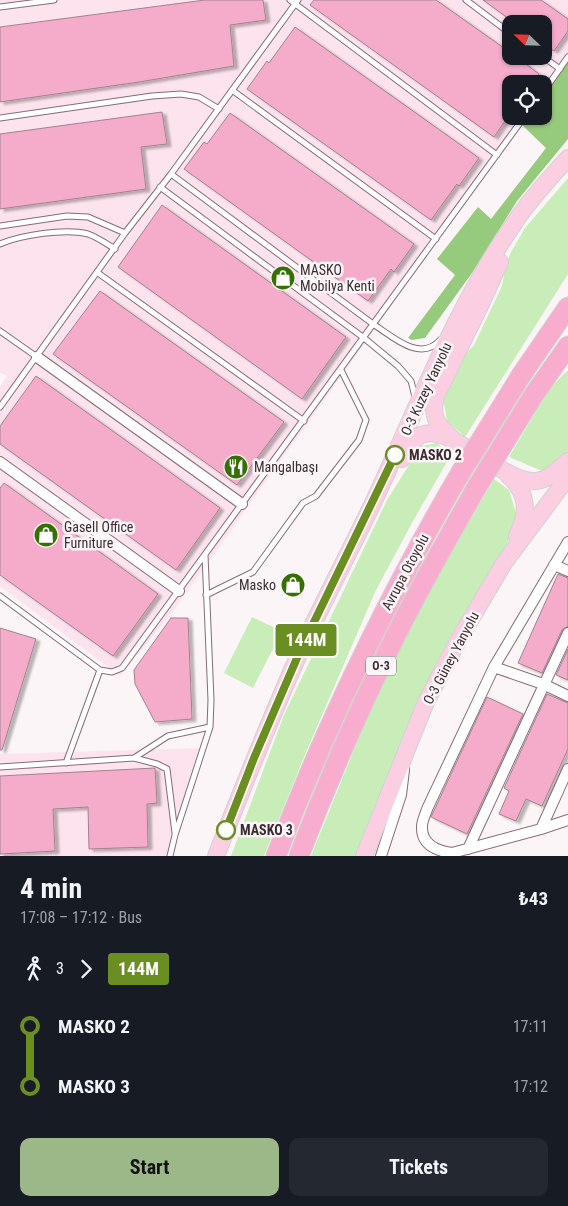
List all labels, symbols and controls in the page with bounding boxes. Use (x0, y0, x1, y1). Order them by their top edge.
north arrow (502, 15, 552, 65)
map controls (502, 15, 552, 125)
button: locate (502, 75, 552, 125)
place label: MASKO Mobilya Kenti (300, 262, 375, 294)
shop icon: MASKO Mobilya Kenti (270, 265, 296, 291)
street label: O-3 Kuzey Yanyolu (397, 340, 455, 438)
marker: MASKO 2 (385, 445, 405, 465)
place label: MASKO 2 (409, 447, 462, 463)
restaurant icon: Mangalbaşı (223, 454, 249, 480)
place label: Mangalbaşı (254, 459, 318, 475)
place label: Gasell Office Furniture (64, 519, 134, 551)
shop icon: Gasell Office Furniture (33, 522, 59, 548)
street label: Avrupa Otoyolu (378, 531, 432, 613)
shop icon: Masko (280, 572, 306, 598)
place label: Masko (239, 577, 276, 593)
street label: O-3 Güney Yanyolu (420, 609, 482, 707)
line badge: 144M (271, 624, 341, 656)
text: 144M (286, 629, 326, 650)
road number: O-3 (366, 656, 396, 676)
marker: MASKO 3 (216, 820, 236, 840)
place label: MASKO 3 (240, 822, 293, 838)
text: 4 min (20, 872, 82, 905)
text: ₺43 (519, 887, 548, 910)
text: 17:08 – 17:12 · Bus (20, 908, 142, 927)
icon: walk (20, 955, 48, 983)
icon: forward (72, 955, 100, 983)
text: 144M (118, 958, 159, 979)
text: 3 (56, 959, 64, 978)
text: MASKO 2 (58, 1015, 130, 1038)
text: 17:11 (513, 1017, 548, 1036)
text: MASKO 3 (58, 1075, 130, 1098)
text: 17:12 (513, 1077, 548, 1096)
button: Start (20, 1138, 279, 1196)
button: Tickets (289, 1138, 548, 1196)

